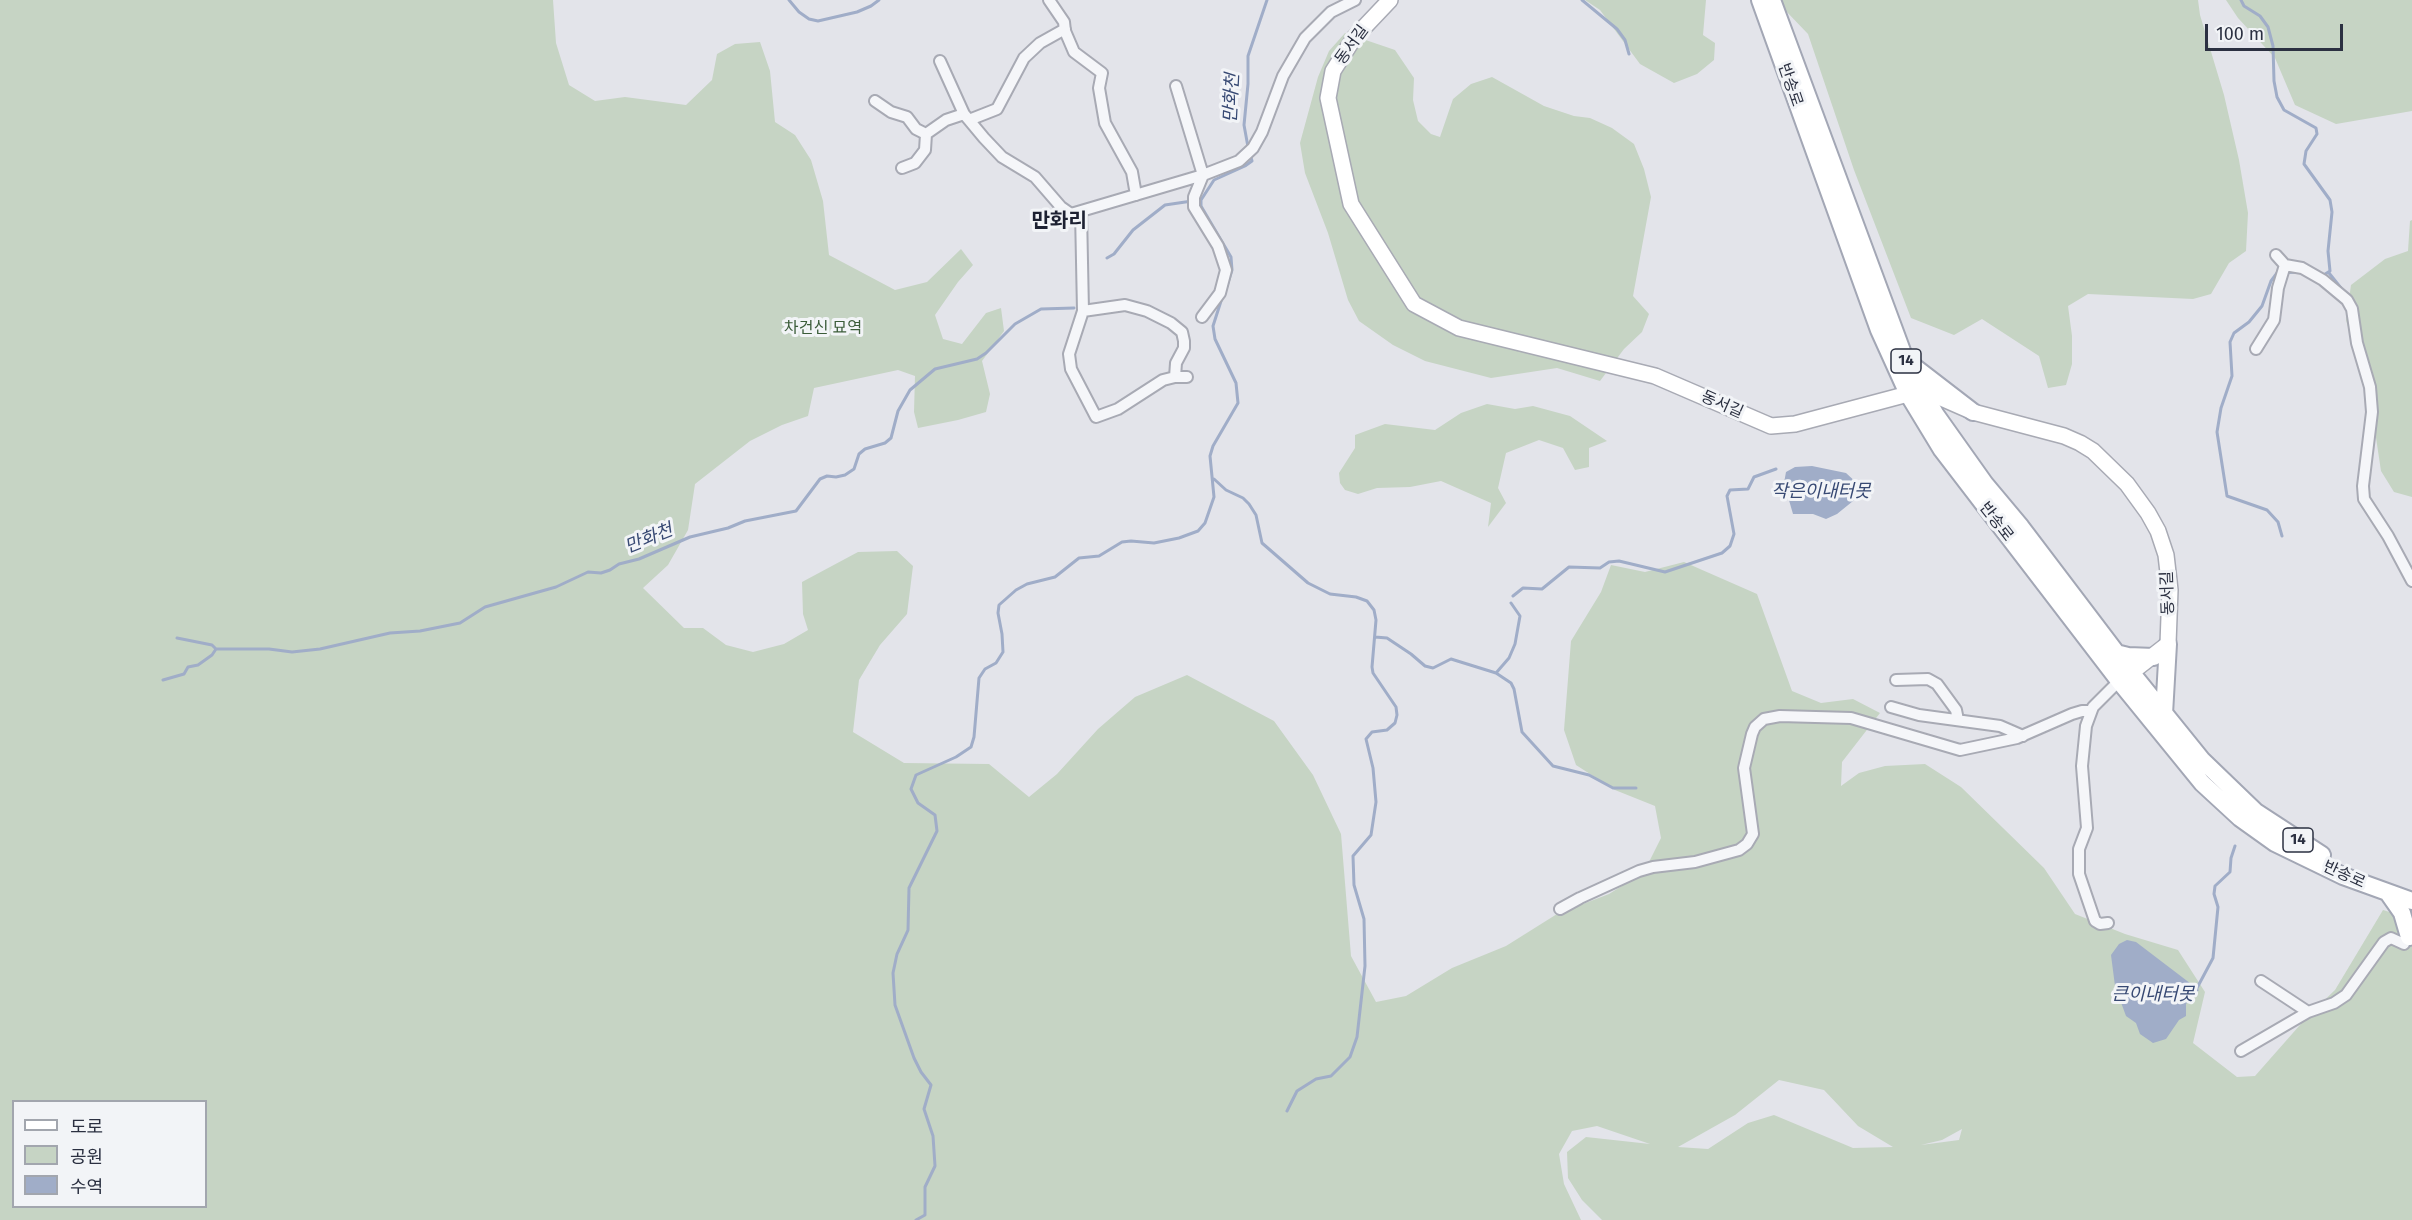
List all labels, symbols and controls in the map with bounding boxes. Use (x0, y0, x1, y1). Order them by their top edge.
scale bar (2208, 12, 2346, 50)
street label: 동서길 (1331, 21, 1373, 69)
text: 100 m (2216, 23, 2264, 45)
street label: 반송로 (1774, 61, 1806, 109)
water label: 만화천 (1220, 73, 1244, 123)
district label: 만화리 (1031, 209, 1087, 233)
park label: 차건신 묘역 (784, 319, 862, 339)
road number: 14 (1891, 349, 1921, 373)
street label: 동서길 (1698, 387, 1746, 423)
water label: 작은이내터못 (1771, 481, 1871, 503)
street label: 반송로 (1975, 499, 2017, 545)
water label: 만화천 (622, 520, 676, 558)
street label: 동서길 (2158, 571, 2178, 615)
road number: 14 (2283, 828, 2313, 852)
street label: 반송로 (2320, 857, 2368, 893)
water label: 큰이내터못 (2112, 984, 2194, 1006)
legend (12, 1100, 207, 1208)
text: 도로 (70, 1116, 103, 1138)
text: 공원 (70, 1146, 103, 1168)
text: 수역 (70, 1176, 103, 1198)

